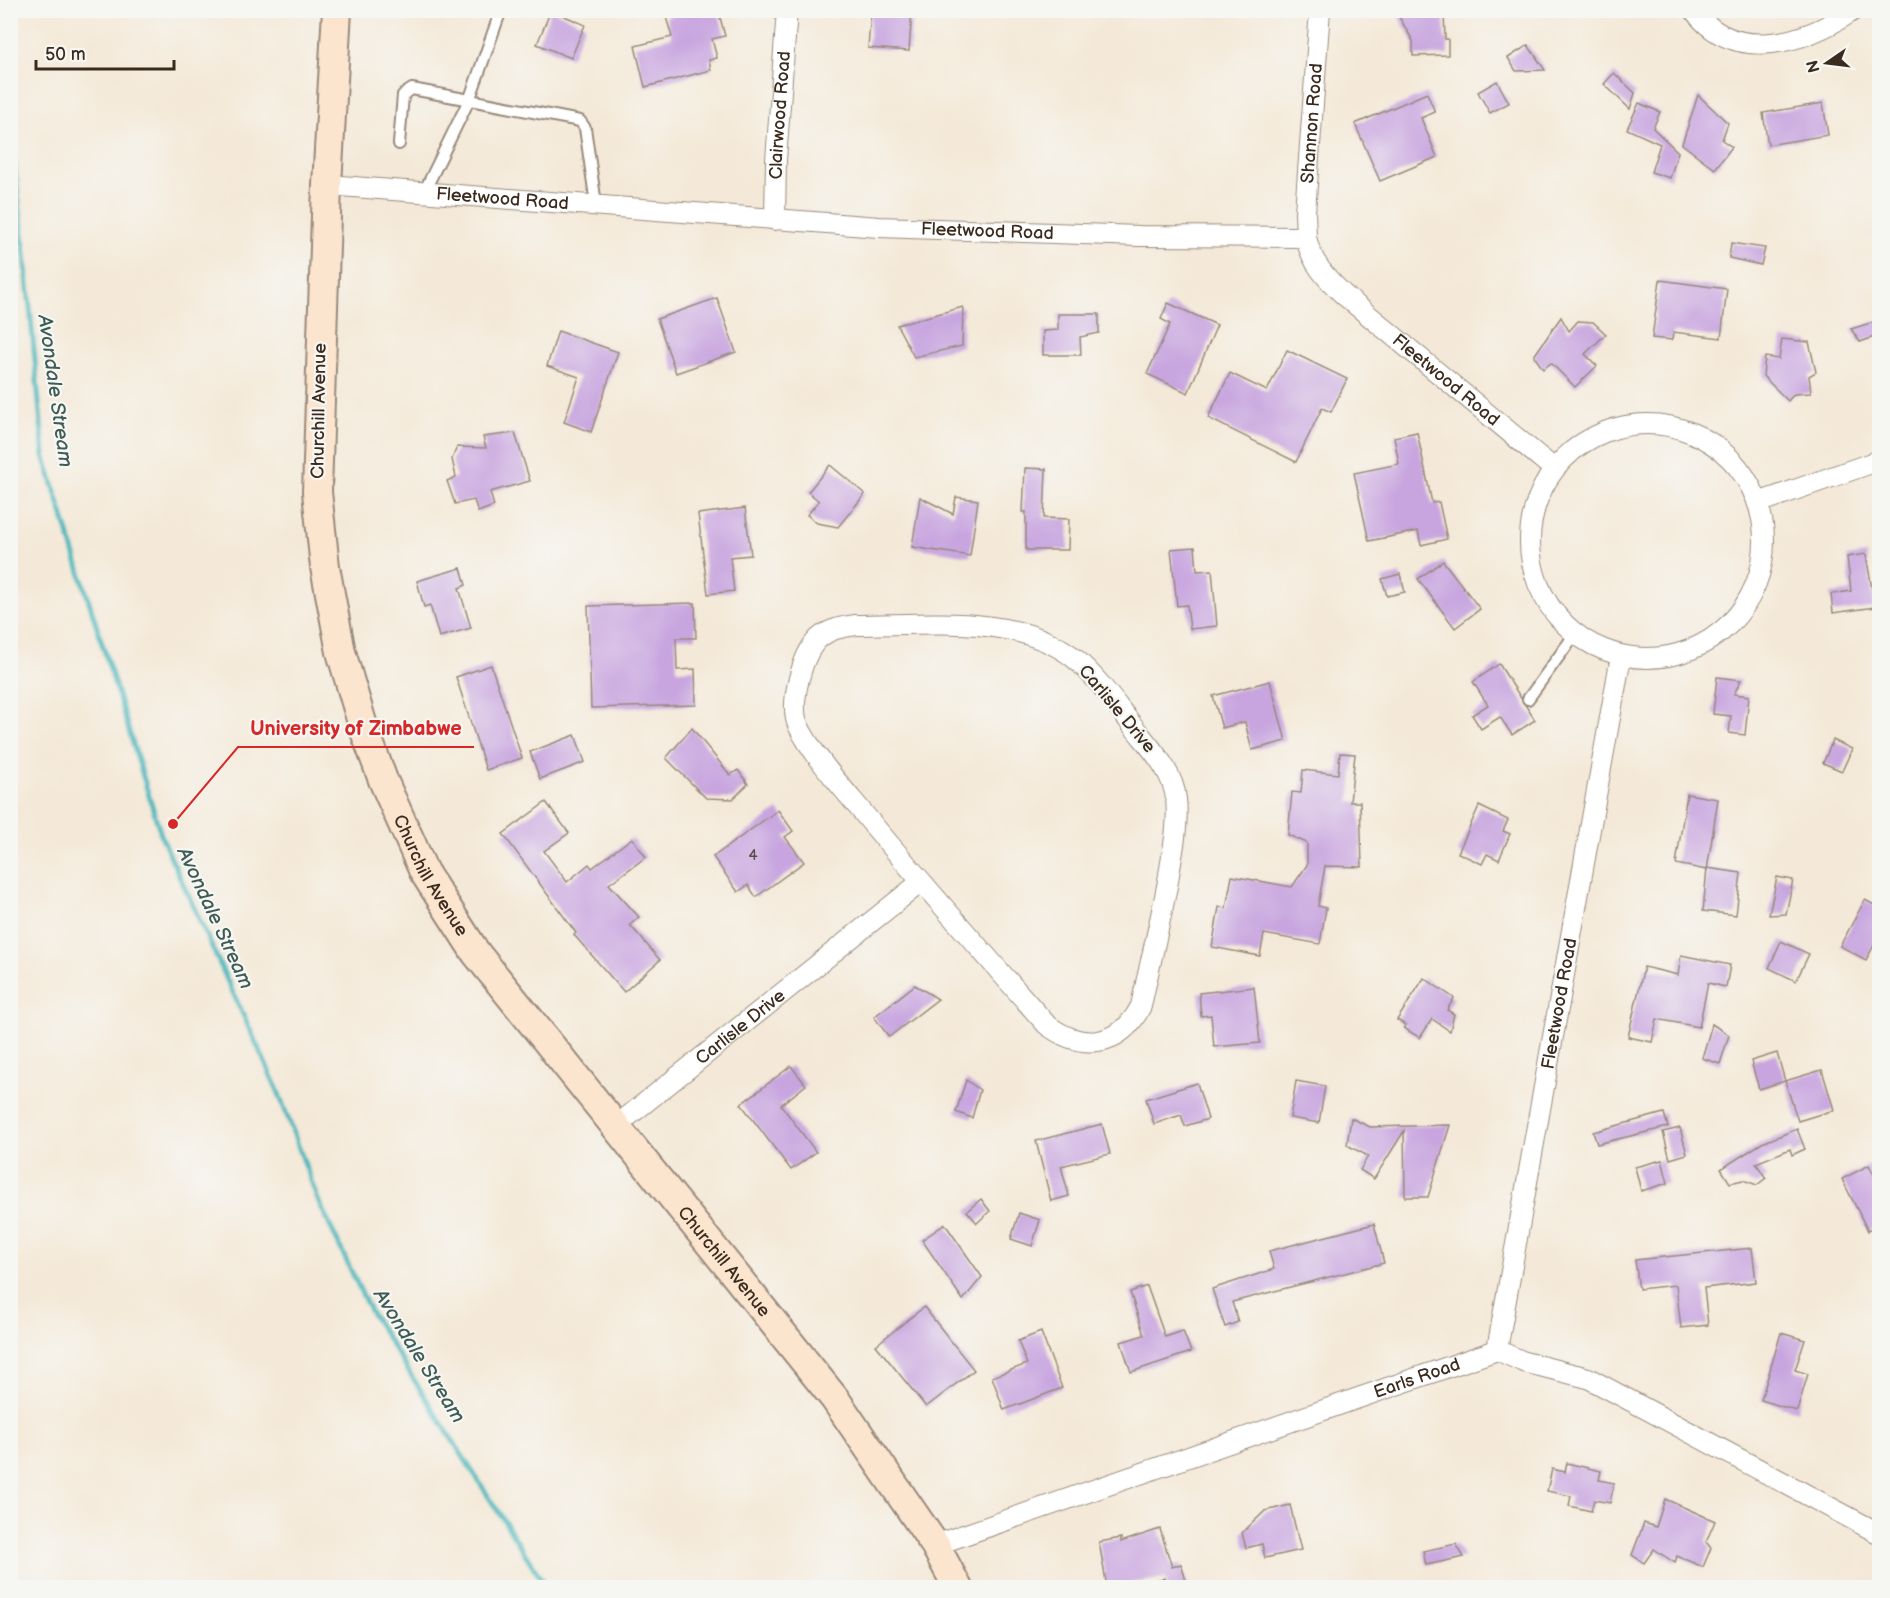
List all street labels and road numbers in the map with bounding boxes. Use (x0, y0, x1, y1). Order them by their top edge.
street label: Clairwood Road (765, 50, 794, 180)
street label: Shannon Road (1297, 63, 1327, 184)
street label: Fleetwood Road (436, 183, 569, 214)
street label: Fleetwood Road (921, 218, 1054, 244)
street label: Fleetwood Road (1388, 329, 1504, 430)
street label: Churchill Avenue (307, 343, 331, 479)
street label: Carlisle Drive (1074, 661, 1160, 758)
street label: Churchill Avenue (389, 811, 473, 940)
street label: Fleetwood Road (1537, 936, 1581, 1071)
street label: Carlisle Drive (691, 984, 789, 1069)
street label: Churchill Avenue (673, 1202, 775, 1321)
street label: Earls Road (1371, 1353, 1463, 1402)

